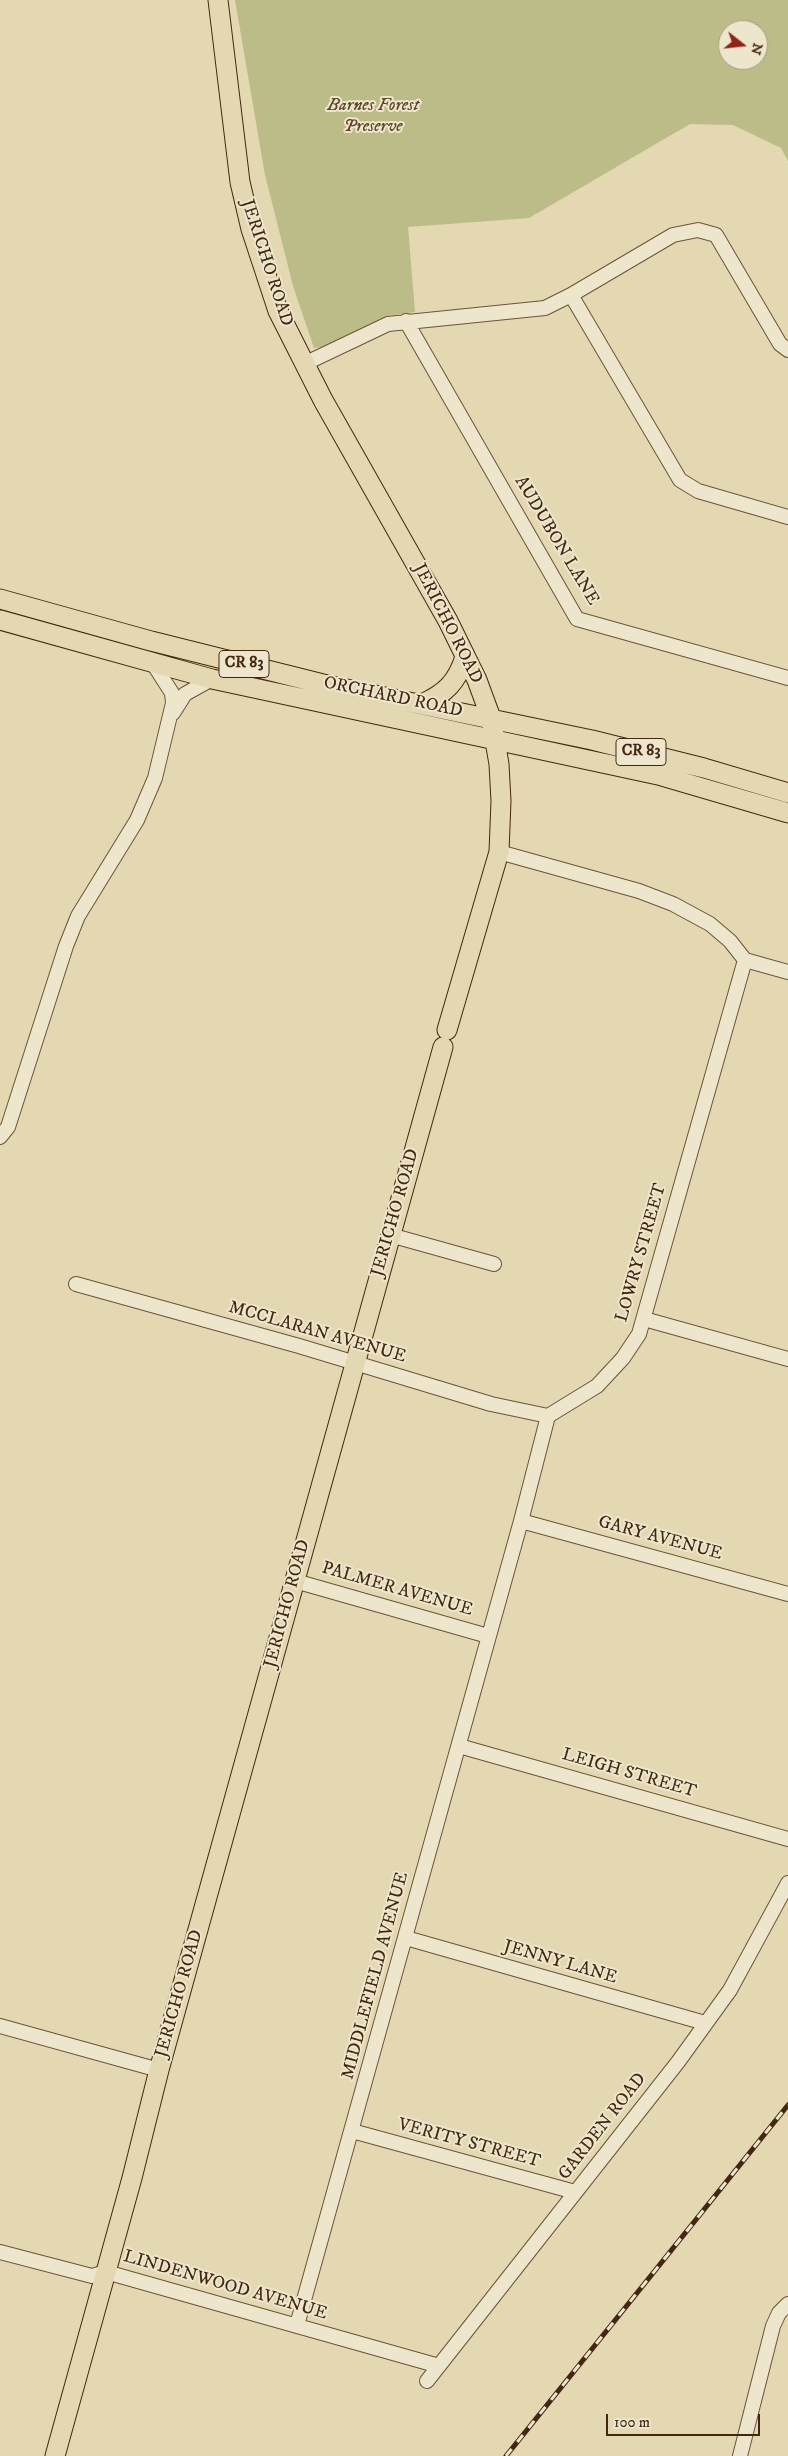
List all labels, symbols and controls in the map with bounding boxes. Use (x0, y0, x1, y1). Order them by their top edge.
north arrow (718, 20, 768, 70)
text: N (746, 41, 767, 57)
park label: Barnes Forest Preserve (327, 95, 419, 138)
street label: JERICHO ROAD (235, 197, 297, 329)
street label: AUDUBON LANE (509, 472, 603, 610)
street label: JERICHO ROAD (407, 560, 487, 688)
road number: CR 83 (219, 651, 269, 678)
street label: ORCHARD ROAD (322, 673, 464, 723)
road number: CR 83 (616, 739, 666, 766)
street label: JERICHO ROAD (367, 1147, 425, 1279)
street label: LOWRY STREET (612, 1181, 672, 1325)
street label: MCCLARAN AVENUE (226, 1297, 408, 1369)
street label: GARY AVENUE (596, 1512, 724, 1566)
street label: JERICHO ROAD (260, 1537, 316, 1671)
street label: PALMER AVENUE (319, 1558, 475, 1622)
street label: LEIGH STREET (559, 1745, 699, 1803)
street label: MIDDLEFIELD AVENUE (338, 1870, 414, 2082)
street label: JERICHO ROAD (151, 1928, 209, 2060)
street label: JENNY LANE (501, 1936, 619, 1990)
street label: GARDEN ROAD (555, 2069, 651, 2185)
street label: VERITY STREET (395, 2115, 543, 2173)
street label: LINDENWOOD AVENUE (120, 2247, 330, 2325)
scale bar (608, 2404, 762, 2436)
text: 100 m (614, 2413, 650, 2432)

